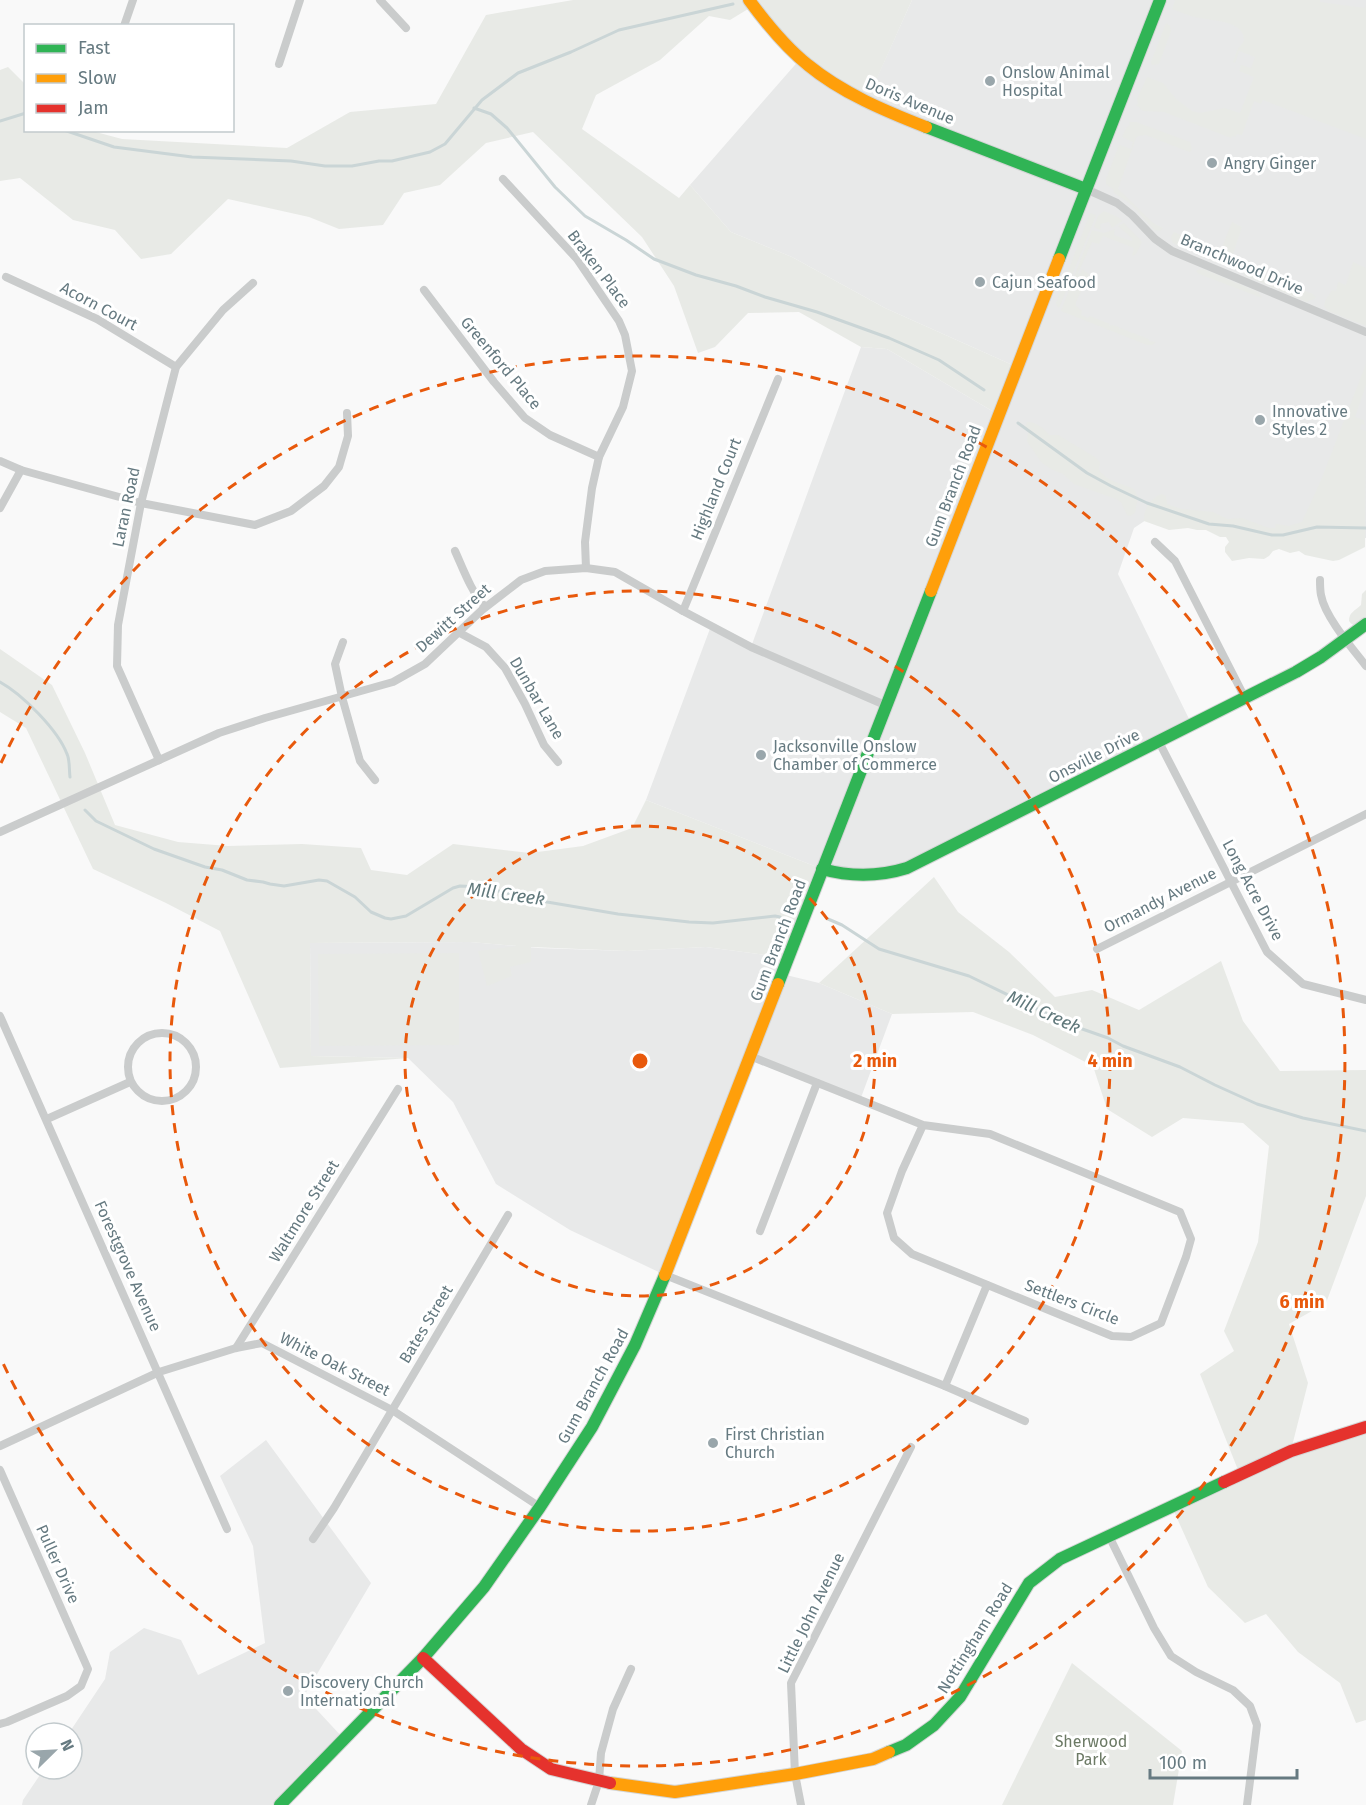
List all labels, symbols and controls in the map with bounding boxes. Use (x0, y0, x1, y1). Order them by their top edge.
legend (24, 24, 234, 132)
text: Fast (78, 37, 111, 59)
place label: Onslow Animal Hospital (1002, 63, 1110, 100)
text: Slow (78, 67, 117, 89)
street label: Doris Avenue (862, 74, 958, 128)
marker: Onslow Animal Hospital (983, 74, 997, 88)
text: Jam (78, 97, 109, 119)
place label: Angry Ginger (1224, 154, 1317, 173)
marker: Angry Ginger (1205, 156, 1219, 170)
street label: Braken Place (563, 226, 635, 312)
street label: Branchwood Drive (1178, 229, 1306, 299)
place label: Cajun Seafood (992, 273, 1096, 292)
marker: Cajun Seafood (973, 275, 987, 289)
street label: Acorn Court (57, 278, 141, 334)
street label: Greenford Place (457, 313, 545, 413)
place label: Innovative Styles 2 (1272, 402, 1348, 439)
marker: Innovative Styles 2 (1253, 413, 1267, 427)
street label: Gum Branch Road (921, 422, 985, 550)
street label: Highland Court (687, 435, 745, 543)
street label: Laran Road (108, 465, 144, 549)
street label: Dewitt Street (412, 579, 495, 657)
street label: Dunbar Lane (506, 653, 568, 743)
street label: Onsville Drive (1045, 725, 1143, 787)
place label: Jacksonville Onslow Chamber of Commerce (773, 737, 937, 774)
marker: Jacksonville Onslow Chamber of Commerce (754, 748, 768, 762)
street label: Long Acre Drive (1218, 836, 1288, 944)
street label: Ormandy Avenue (1101, 863, 1219, 937)
street label: Gum Branch Road (746, 876, 810, 1004)
water label: Mill Creek (466, 878, 546, 910)
water label: Mill Creek (1004, 985, 1084, 1039)
text: 2 min (853, 1050, 897, 1072)
text: 4 min (1087, 1050, 1133, 1072)
centre of rings (630, 1051, 650, 1071)
street label: Waltmore Street (265, 1156, 343, 1266)
street label: Forestgrove Avenue (91, 1198, 165, 1334)
street label: Settlers Circle (1022, 1275, 1122, 1329)
street label: Bates Street (395, 1281, 457, 1367)
text: 6 min (1279, 1291, 1325, 1313)
street label: Gum Branch Road (553, 1325, 633, 1447)
street label: White Oak Street (277, 1328, 393, 1400)
place label: First Christian Church (725, 1425, 825, 1462)
marker: First Christian Church (706, 1436, 720, 1450)
street label: Puller Drive (32, 1522, 84, 1606)
street label: Little John Avenue (774, 1550, 848, 1676)
street label: Nottingham Road (933, 1579, 1017, 1697)
place label: Discovery Church International (300, 1673, 424, 1710)
marker: Discovery Church International (281, 1684, 295, 1698)
north arrow (24, 1721, 84, 1781)
park label: Sherwood Park (1055, 1732, 1127, 1769)
text: N (56, 1736, 78, 1754)
scale bar (1150, 1742, 1297, 1780)
text: 100 m (1159, 1752, 1207, 1774)

